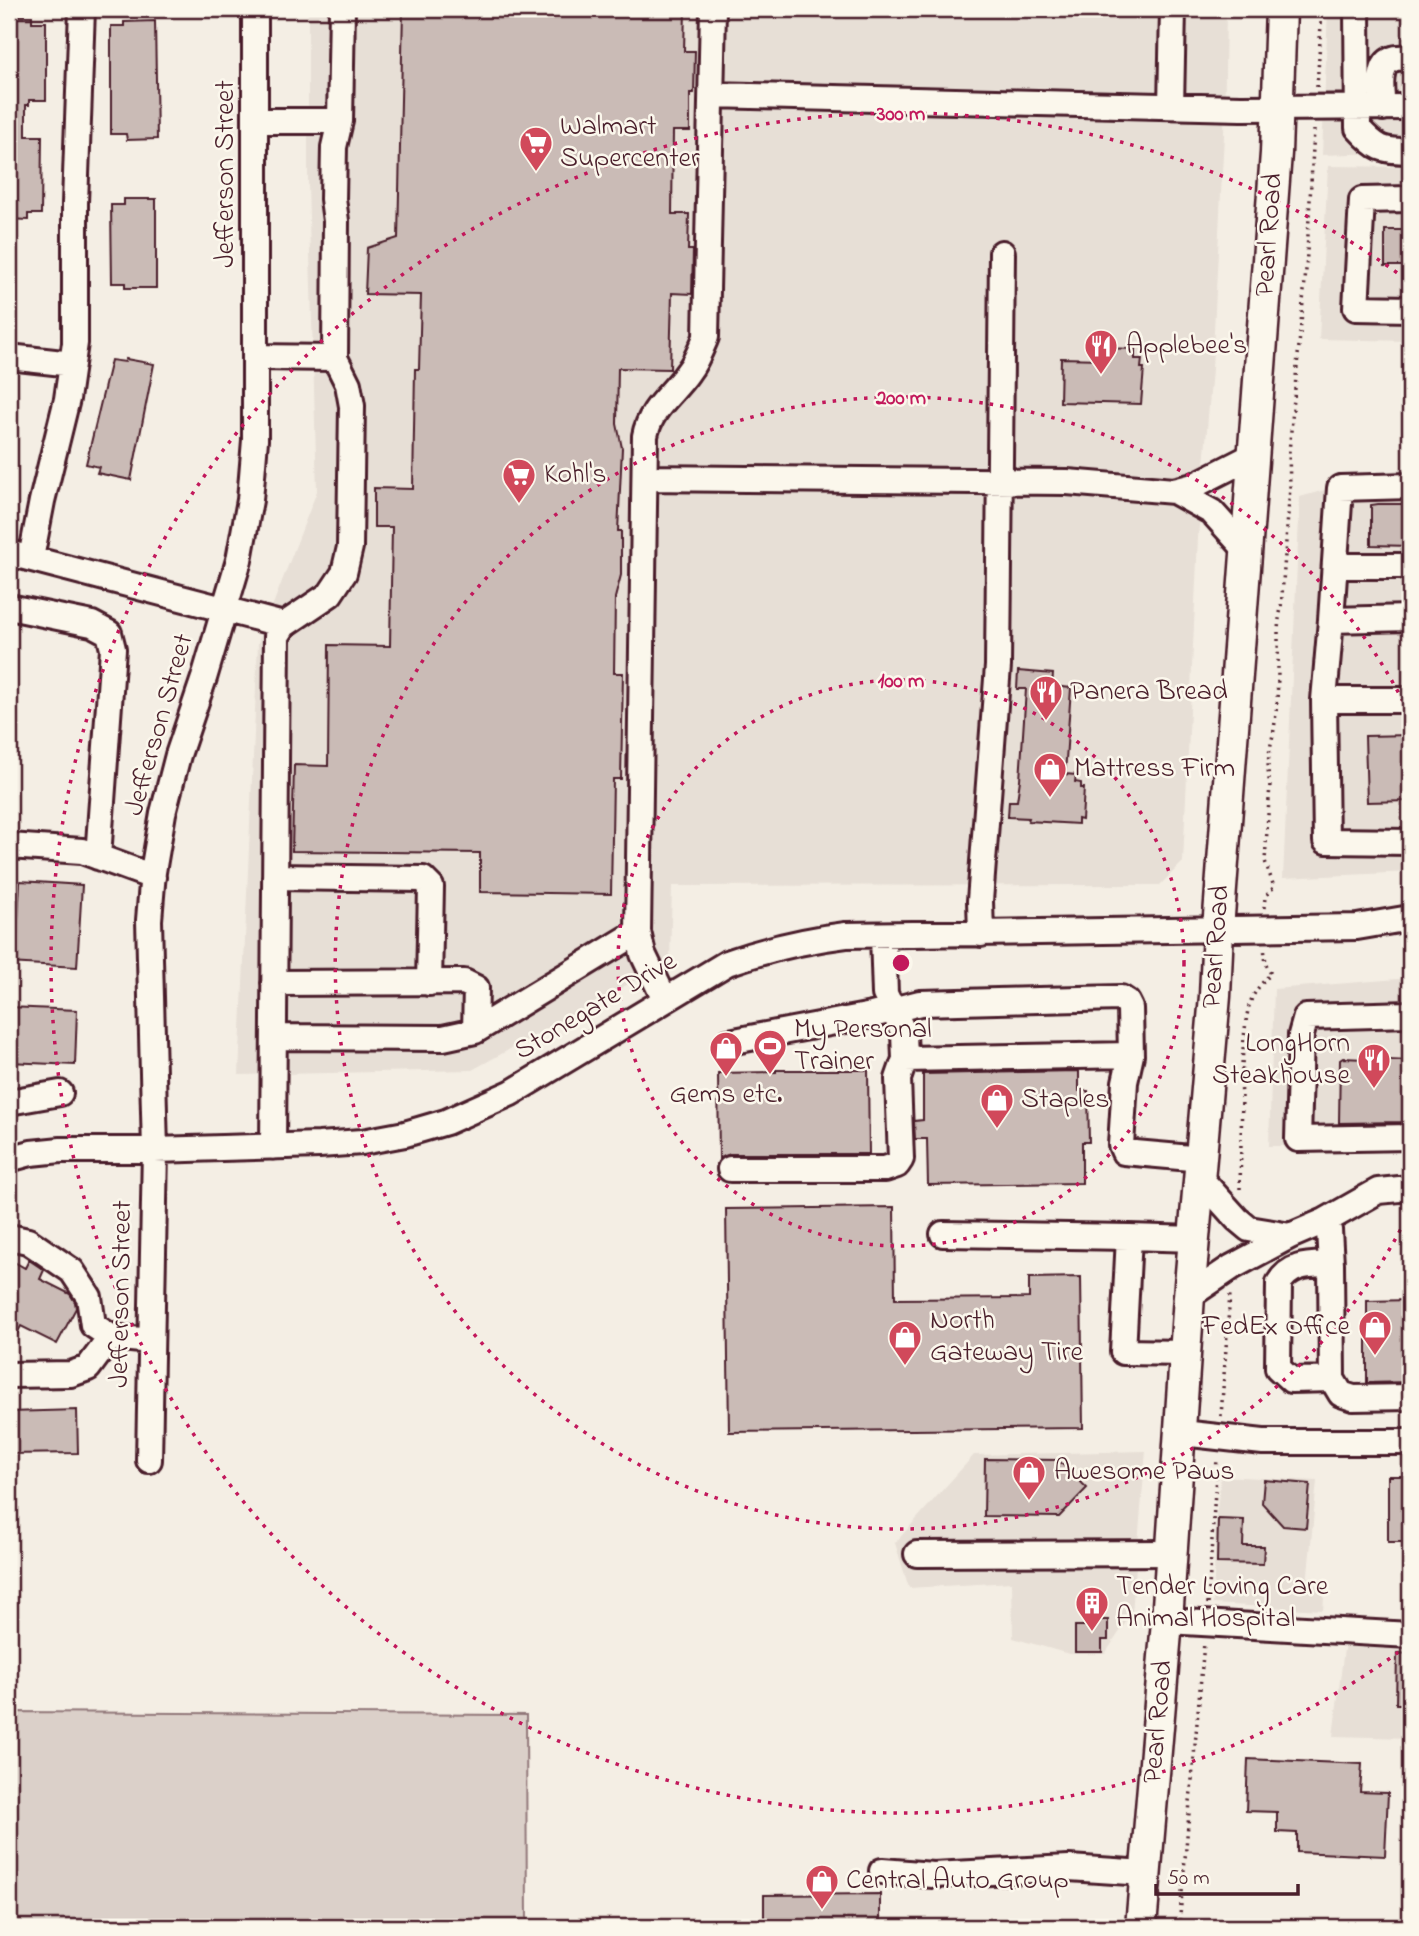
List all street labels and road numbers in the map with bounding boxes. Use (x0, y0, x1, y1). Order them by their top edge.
street label: Jefferson Street (206, 80, 247, 268)
street label: Pearl Road (1245, 172, 1295, 298)
street label: Jefferson Street (114, 629, 206, 821)
street label: Pearl Road (1192, 884, 1242, 1010)
street label: Stonegate Drive (507, 942, 686, 1072)
street label: Jefferson Street (100, 1200, 144, 1388)
street label: Pearl Road (1133, 1658, 1185, 1785)

